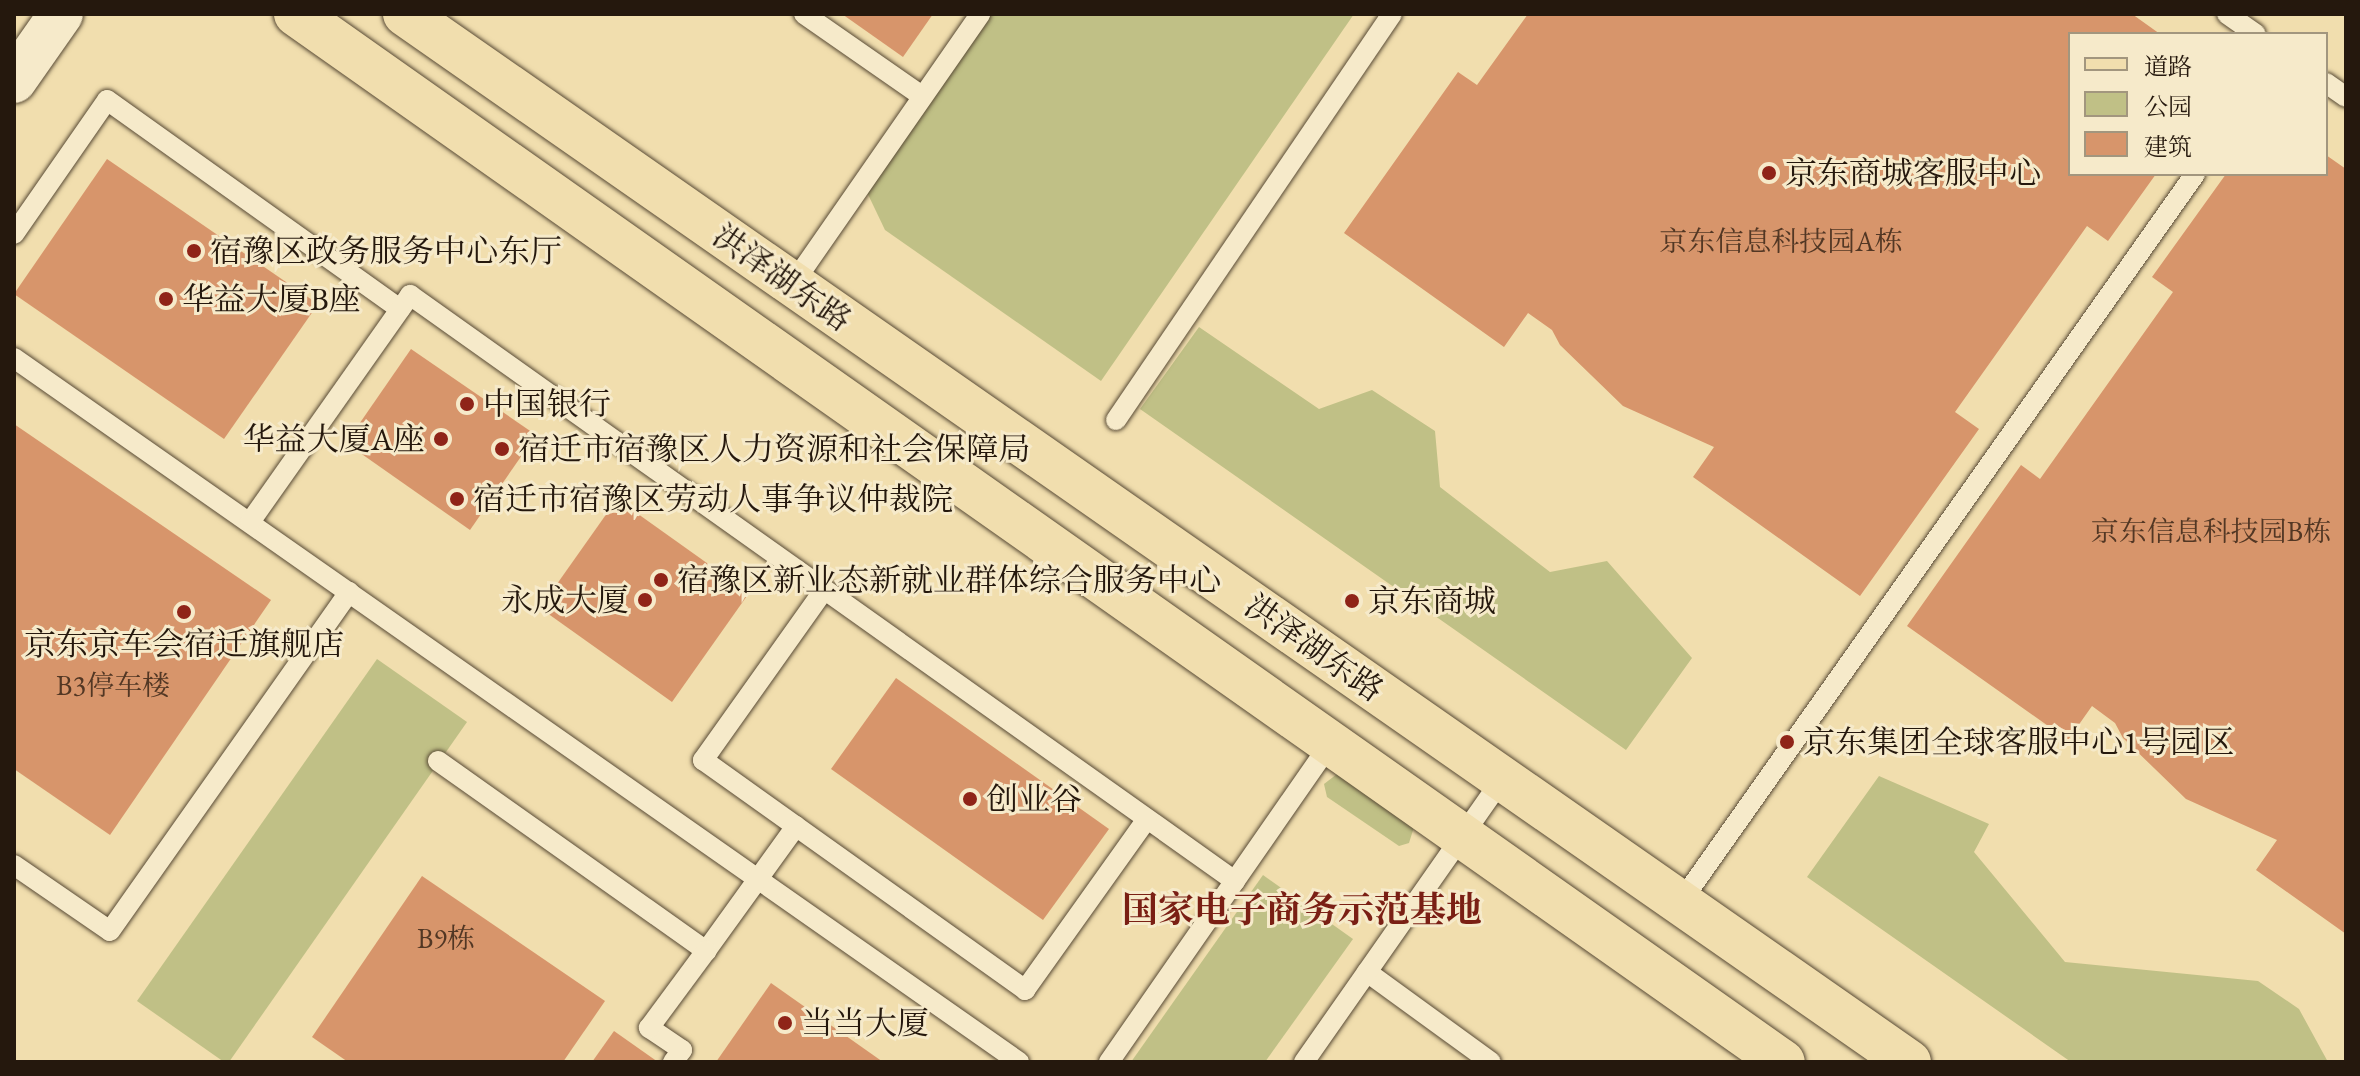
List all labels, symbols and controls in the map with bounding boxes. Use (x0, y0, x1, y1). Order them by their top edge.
legend (2068, 32, 2328, 176)
text: 道路 (2144, 51, 2192, 82)
text: 公园 (2144, 91, 2192, 122)
text: 建筑 (2144, 131, 2192, 162)
place label: 京东商城客服中心 (1785, 154, 2041, 192)
marker: 京东商城客服中心 (1760, 164, 1778, 182)
street label: 洪泽湖东路 (705, 216, 859, 340)
house number: 京东信息科技园A栋 (1659, 224, 1903, 258)
place label: 宿豫区政务服务中心东厅 (210, 232, 562, 270)
marker: 宿豫区政务服务中心东厅 (185, 242, 203, 260)
place label: 华益大厦B座 (182, 280, 361, 318)
marker: 华益大厦B座 (157, 290, 175, 308)
place label: 中国银行 (483, 385, 611, 423)
marker: 中国银行 (458, 395, 476, 413)
place label: 华益大厦A座 (243, 420, 425, 458)
marker: 华益大厦A座 (432, 430, 450, 448)
place label: 宿迁市宿豫区人力资源和社会保障局 (518, 430, 1030, 468)
marker: 宿迁市宿豫区人力资源和社会保障局 (493, 440, 511, 458)
place label: 宿迁市宿豫区劳动人事争议仲裁院 (473, 480, 953, 518)
marker: 宿迁市宿豫区劳动人事争议仲裁院 (448, 490, 466, 508)
house number: 京东信息科技园B栋 (2091, 514, 2331, 548)
place label: 宿豫区新业态新就业群体综合服务中心 (677, 561, 1221, 599)
marker: 宿豫区新业态新就业群体综合服务中心 (652, 571, 670, 589)
place label: 永成大厦 (501, 581, 629, 619)
place label: 京东商城 (1368, 582, 1496, 620)
street label: 洪泽湖东路 (1237, 586, 1391, 710)
marker: 永成大厦 (636, 591, 654, 609)
marker: 京东商城 (1343, 592, 1361, 610)
marker: 京东京车会宿迁旗舰店 (175, 603, 193, 621)
place label: 京东京车会宿迁旗舰店 (24, 625, 344, 663)
house number: B3停车楼 (56, 668, 170, 702)
place label: 京东集团全球客服中心1号园区 (1803, 723, 2234, 761)
marker: 京东集团全球客服中心1号园区 (1778, 733, 1796, 751)
place label: 创业谷 (986, 780, 1082, 818)
marker: 创业谷 (961, 790, 979, 808)
district label: 国家电子商务示范基地 (1122, 888, 1482, 932)
house number: B9栋 (417, 921, 475, 955)
place label: 当当大厦 (801, 1004, 929, 1042)
marker: 当当大厦 (776, 1014, 794, 1032)

